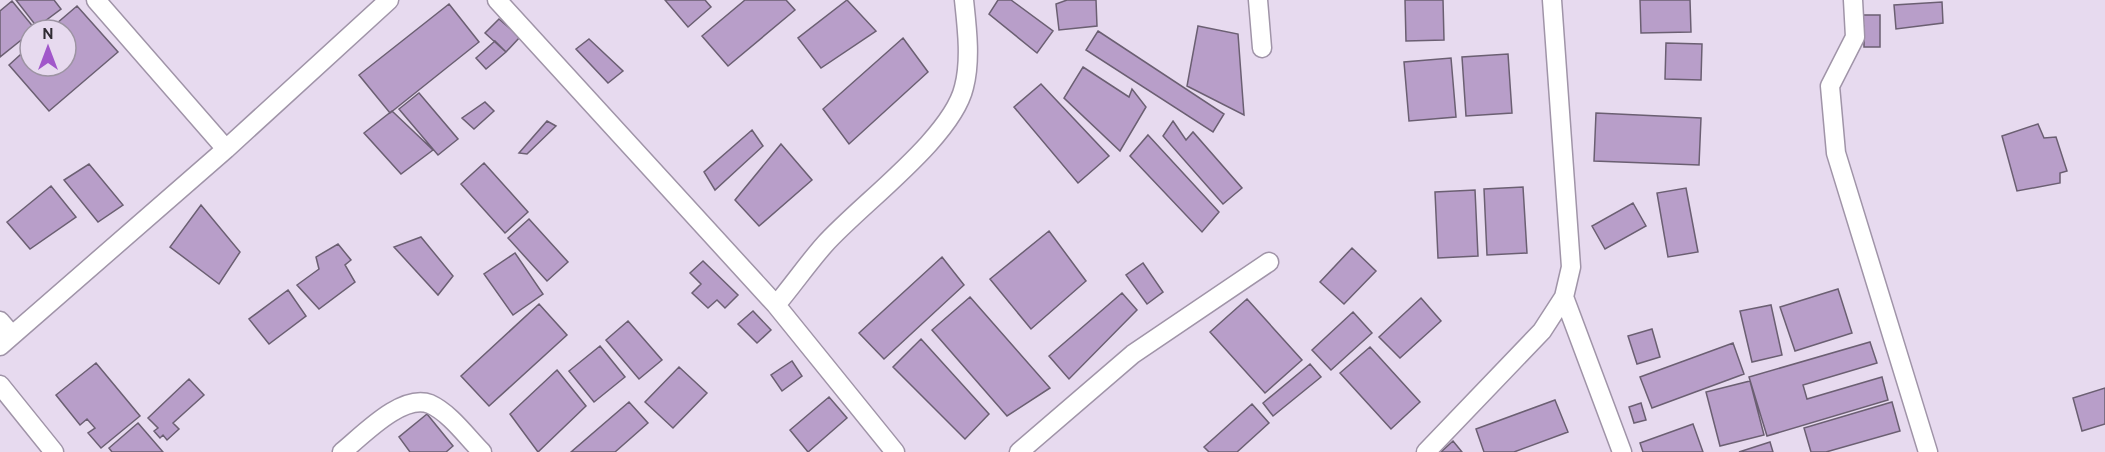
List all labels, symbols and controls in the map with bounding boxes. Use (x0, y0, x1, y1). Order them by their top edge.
north arrow (18, 18, 78, 78)
text: N (42, 24, 54, 43)

